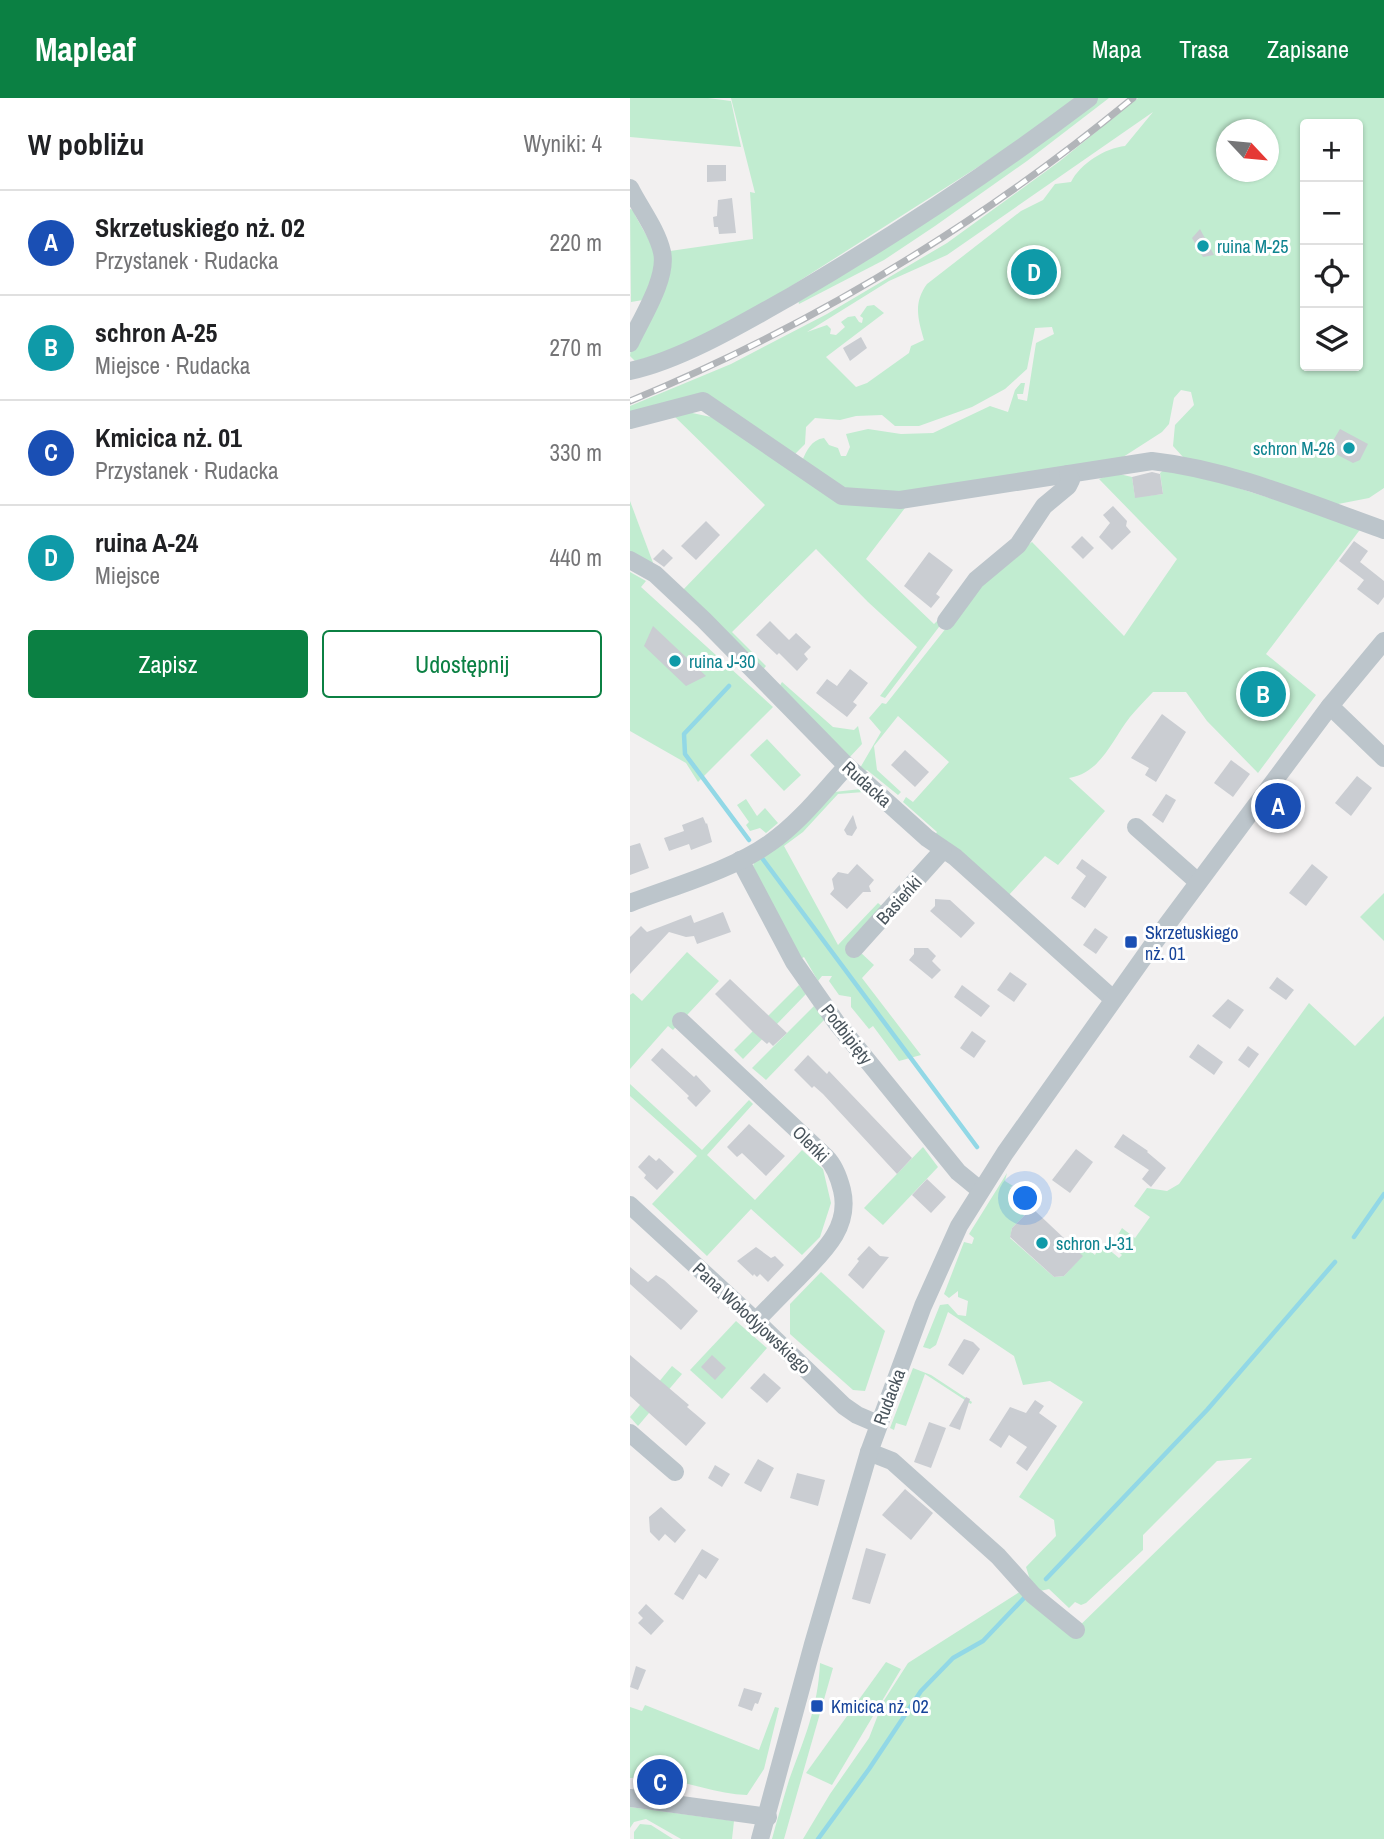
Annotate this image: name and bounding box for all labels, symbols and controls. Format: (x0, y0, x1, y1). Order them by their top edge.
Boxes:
text: Mapleaf (35, 27, 136, 71)
text: Mapa (1092, 33, 1141, 65)
text: Trasa (1179, 33, 1229, 65)
text: Zapisane (1267, 33, 1349, 65)
north arrow (1216, 119, 1279, 182)
map controls (1300, 119, 1363, 371)
button: + (1300, 119, 1363, 182)
text: W pobliżu (28, 124, 144, 164)
text: Wyniki: 4 (524, 128, 602, 159)
button: − (1300, 182, 1363, 245)
text: Skrzetuskiego nż. 02 (95, 210, 305, 245)
text: A (44, 227, 58, 258)
text: 220 m (550, 227, 602, 258)
place label: ruina M-25 (1217, 234, 1288, 259)
marker: ruina M-25 (1195, 238, 1211, 254)
text: Przystanek · Rudacka (95, 245, 278, 276)
button: locate (1300, 245, 1363, 308)
pin: D (1011, 246, 1057, 298)
button: layers (1300, 308, 1363, 371)
text: schron A-25 (95, 315, 217, 350)
text: B (44, 332, 58, 363)
text: 270 m (550, 332, 602, 363)
text: Miejsce · Rudacka (95, 350, 250, 381)
text: Kmicica nż. 01 (95, 420, 242, 455)
place label: schron M-26 (1253, 436, 1335, 461)
text: C (44, 437, 58, 468)
text: 330 m (550, 437, 602, 468)
marker: schron M-26 (1341, 440, 1357, 456)
text: Przystanek · Rudacka (95, 455, 278, 486)
text: ruina A-24 (95, 525, 198, 560)
text: D (44, 542, 58, 573)
text: 440 m (550, 542, 602, 573)
text: Miejsce (95, 560, 160, 591)
button: Zapisz (28, 630, 308, 698)
button: Udostępnij (322, 630, 602, 698)
place label: ruina J-30 (689, 649, 755, 674)
marker: ruina J-30 (667, 653, 683, 669)
pin: B (1240, 668, 1286, 720)
street label: Rudacka (837, 755, 897, 813)
pin: A (1255, 780, 1301, 832)
street label: Basieńki (870, 870, 928, 930)
place label: Skrzetuskiego nż. 01 (1145, 920, 1239, 966)
marker: Skrzetuskiego nż. 01 (1123, 934, 1139, 950)
street label: Podbipięty (815, 998, 879, 1070)
street label: Oleńki (787, 1120, 835, 1168)
your location (1008, 1181, 1042, 1215)
place label: schron J-31 (1056, 1231, 1134, 1256)
marker: schron J-31 (1034, 1235, 1050, 1251)
street label: Pana Wołodyjowskiego (687, 1257, 817, 1379)
street label: Rudacka (867, 1365, 911, 1429)
place label: Kmicica nż. 02 (831, 1694, 929, 1719)
marker: Kmicica nż. 02 (809, 1698, 825, 1714)
pin: C (637, 1756, 683, 1808)

